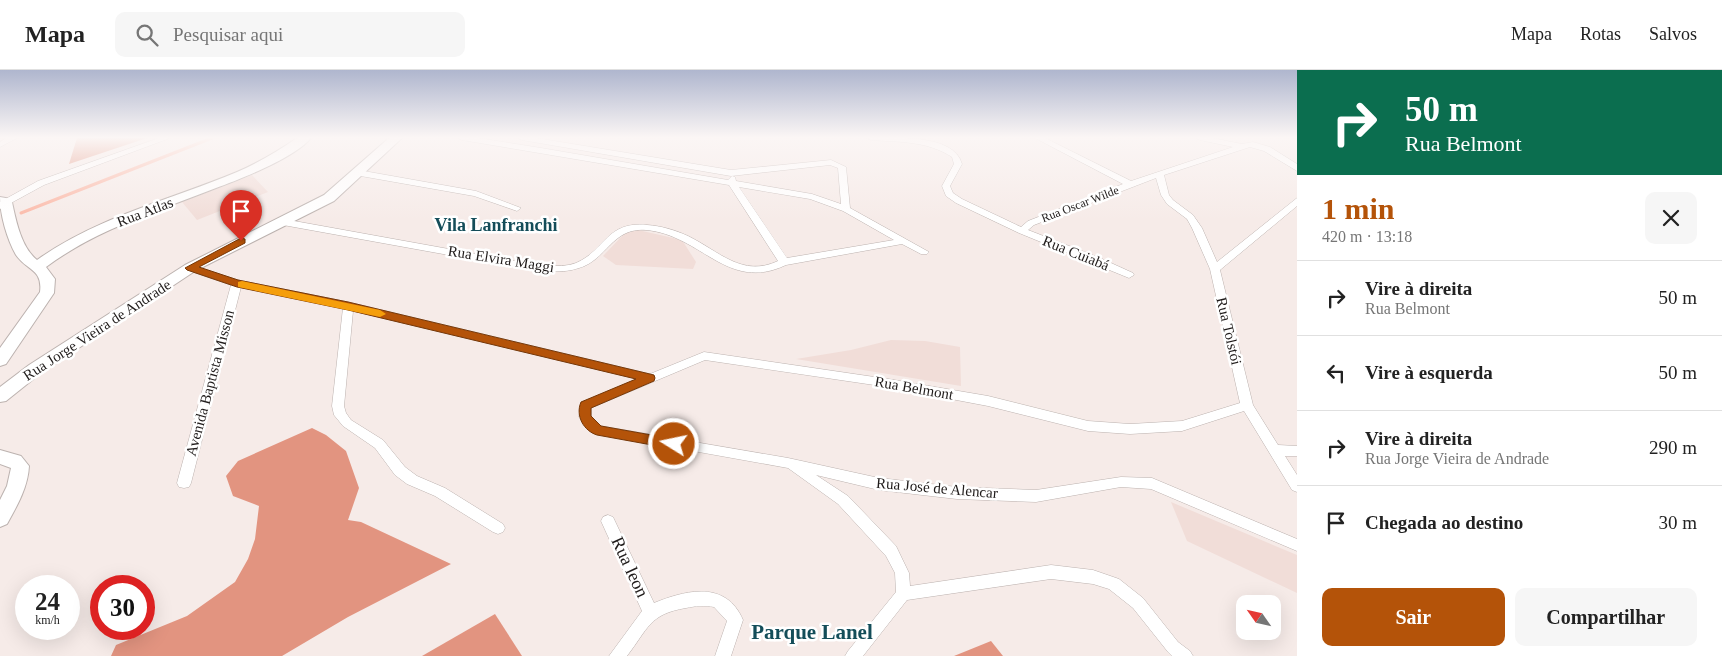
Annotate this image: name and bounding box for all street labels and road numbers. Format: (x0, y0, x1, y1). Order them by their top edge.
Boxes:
street label: Rua Oscar Wilde (1039, 183, 1121, 225)
street label: Rua Atlas (115, 194, 175, 230)
street label: Rua Cuiabá (1040, 232, 1112, 274)
street label: Rua Elvira Maggi (447, 243, 555, 275)
street label: Rua Jorge Vieira de Andrade (20, 276, 174, 384)
street label: Rua Tolstói (1213, 296, 1245, 366)
street label: Avenida Baptista Misson (183, 308, 237, 458)
street label: Rua Belmont (873, 373, 955, 403)
street label: Rua José de Alencar (876, 475, 998, 501)
street label: Rua leon (607, 534, 653, 600)

